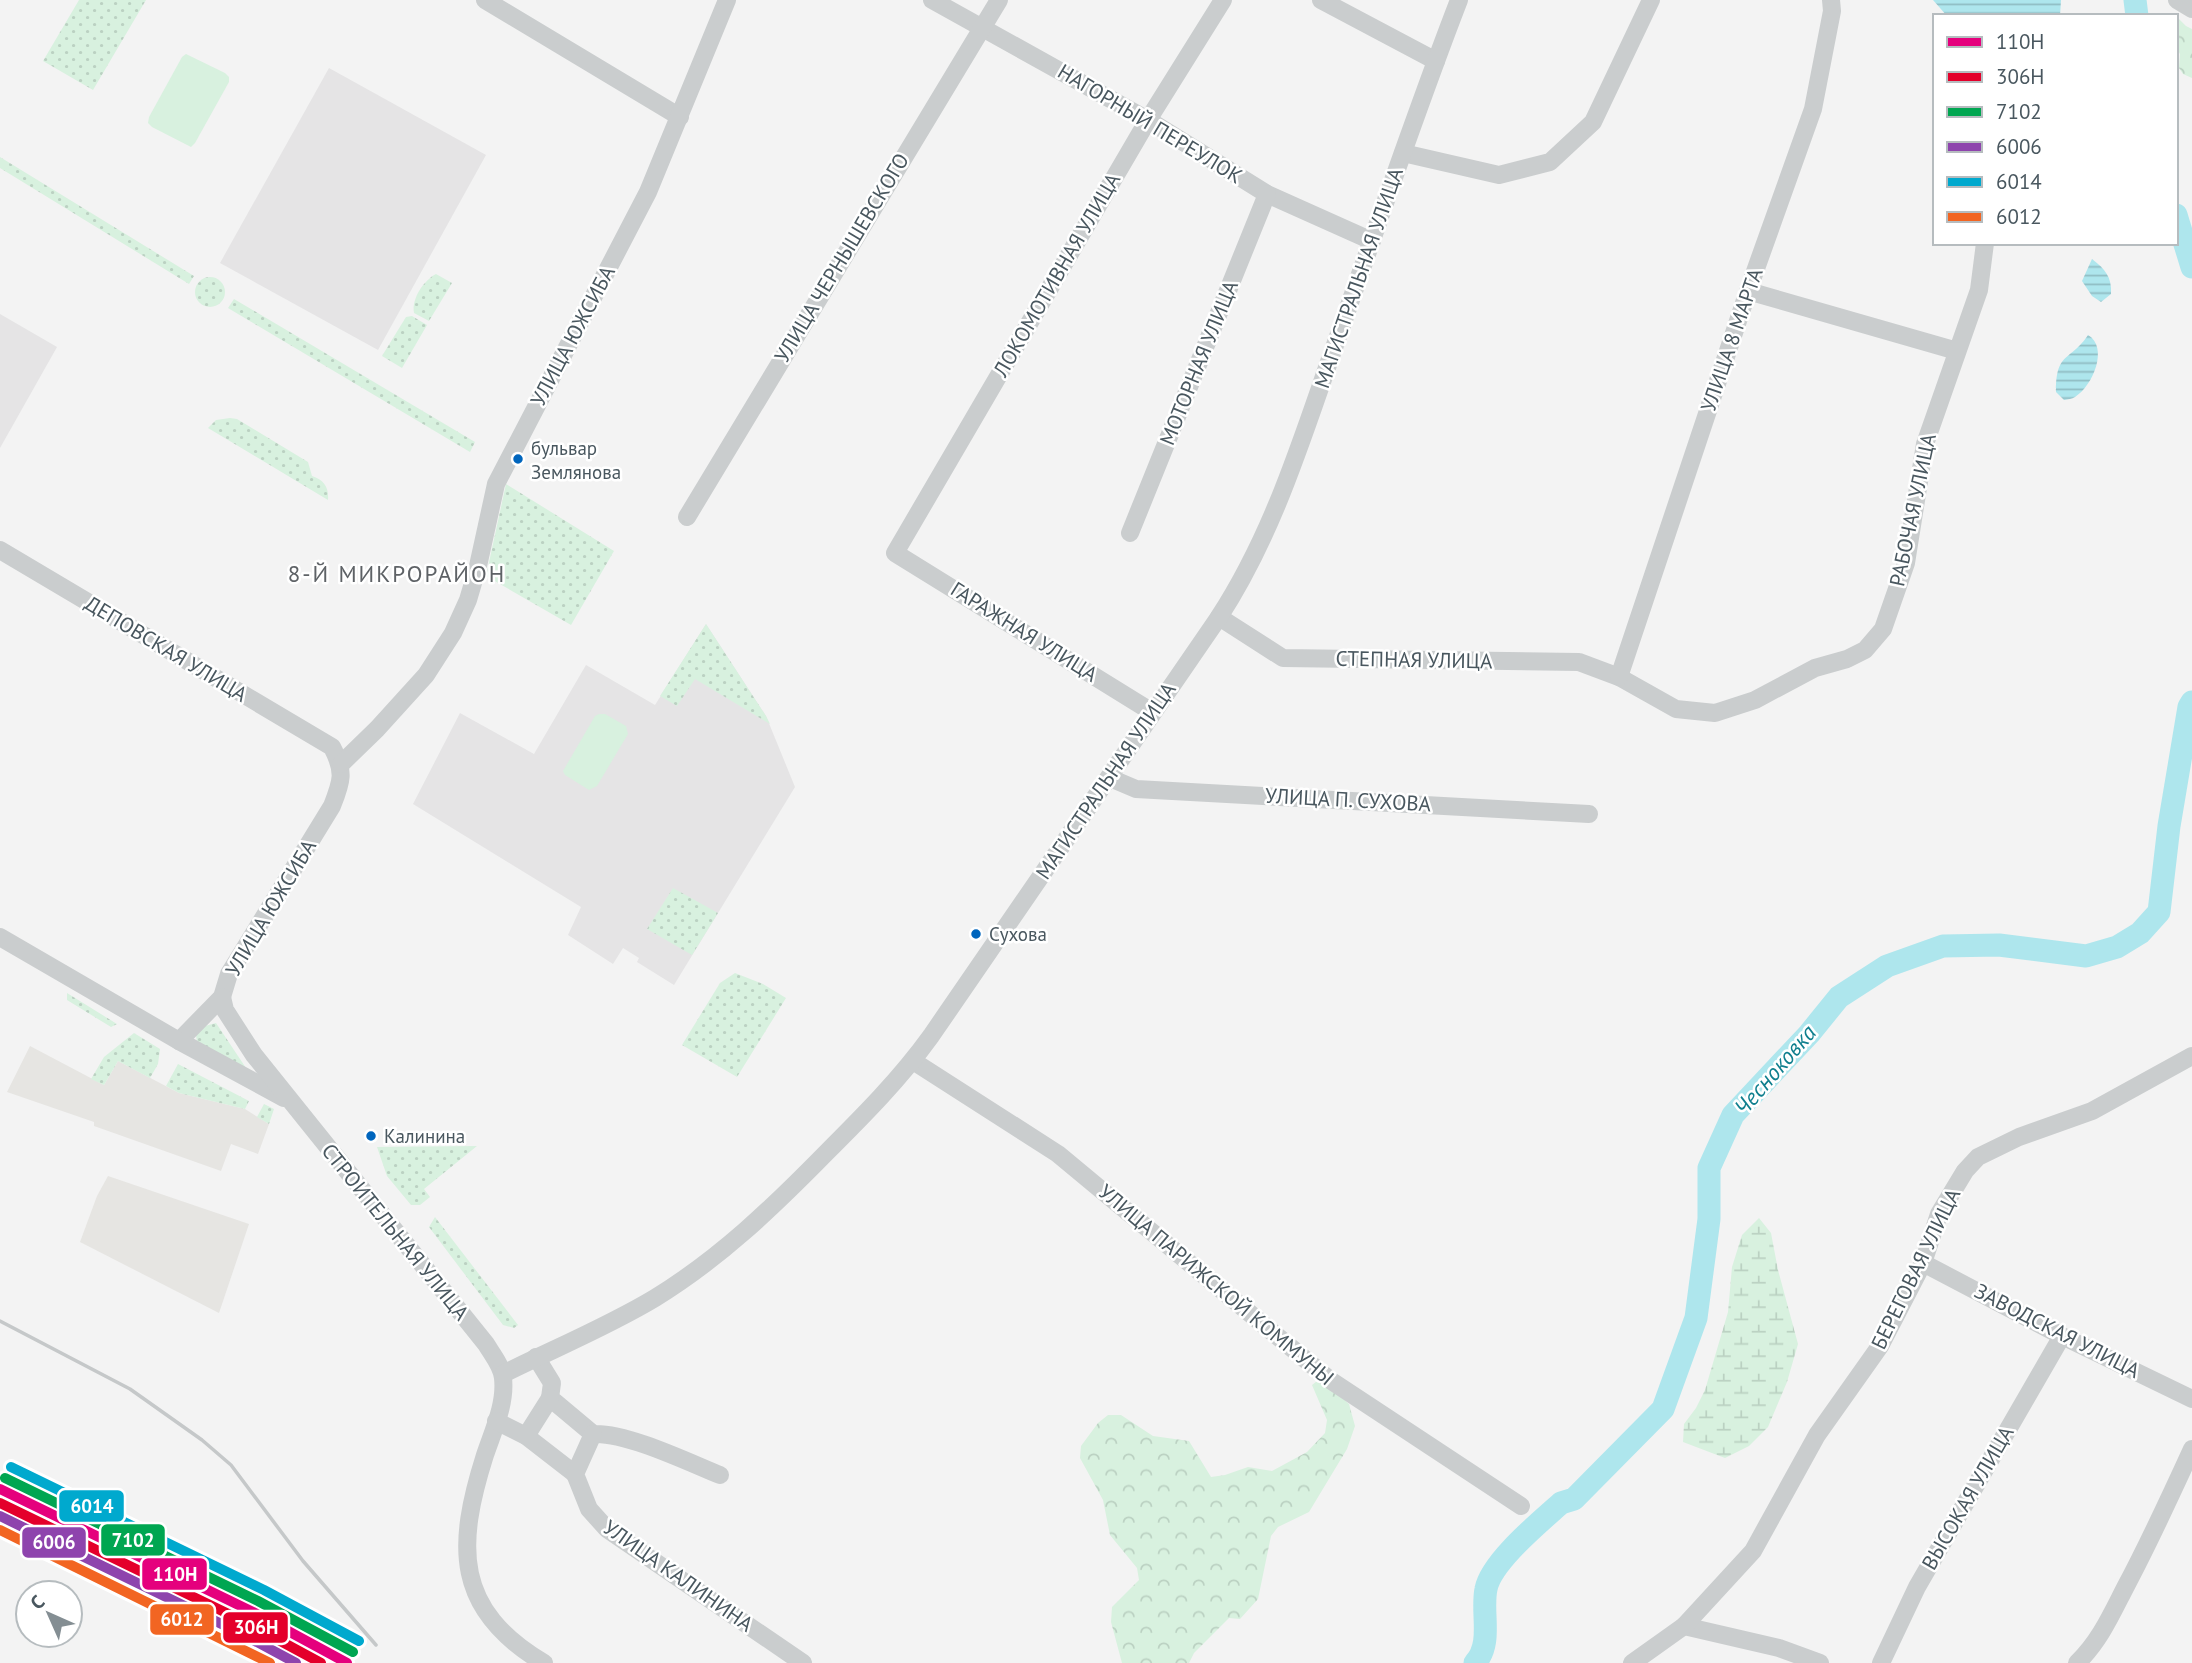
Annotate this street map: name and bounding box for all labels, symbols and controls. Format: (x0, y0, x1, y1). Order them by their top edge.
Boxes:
legend (1933, 14, 2178, 245)
text: 110Н (1996, 28, 2044, 55)
street label: НАГОРНЫЙ ПЕРЕУЛОК (1053, 58, 1248, 190)
text: 306Н (1996, 63, 2044, 90)
text: 7102 (1996, 98, 2042, 125)
text: 6006 (1996, 133, 2042, 160)
street label: УЛИЦА ЧЕРНЫШЕВСКОГО (768, 148, 915, 367)
street label: МАГИСТРАЛЬНАЯ УЛИЦА (1308, 163, 1409, 392)
street label: ЛОКОМОТИВНАЯ УЛИЦА (987, 167, 1126, 382)
text: 6014 (1996, 168, 2042, 195)
text: 6012 (1996, 203, 2042, 230)
street label: УЛИЦА ЮЖСИБА (524, 260, 621, 410)
street label: УЛИЦА 8 МАРТА (1694, 264, 1769, 415)
street label: МОТОРНАЯ УЛИЦА (1153, 276, 1244, 449)
street label: РАБОЧАЯ УЛИЦА (1883, 430, 1942, 589)
place label: бульвар Землянова (531, 436, 621, 484)
marker: бульвар Землянова (511, 452, 525, 466)
district label: 8-Й МИКРОРАЙОН (288, 559, 506, 588)
street label: ГАРАЖНАЯ УЛИЦА (946, 576, 1103, 688)
street label: ДЕПОВСКАЯ УЛИЦА (80, 589, 253, 708)
street label: СТЕПНАЯ УЛИЦА (1335, 645, 1493, 674)
street label: МАГИСТРАЛЬНАЯ УЛИЦА (1030, 677, 1182, 884)
street label: УЛИЦА П. СУХОВА (1264, 782, 1432, 817)
street label: УЛИЦА ЮЖСИБА (219, 834, 322, 981)
place label: Сухова (989, 922, 1047, 946)
marker: Сухова (969, 927, 983, 941)
water label: Чесноковка (1727, 1019, 1822, 1121)
place label: Калинина (384, 1124, 465, 1148)
marker: Калинина (364, 1129, 378, 1143)
street label: СТРОИТЕЛЬНАЯ УЛИЦА (316, 1138, 475, 1326)
street label: УЛИЦА ПАРИЖСКОЙ КОММУНЫ (1093, 1178, 1340, 1391)
street label: БЕРЕГОВАЯ УЛИЦА (1865, 1183, 1966, 1354)
street label: ЗАВОДСКАЯ УЛИЦА (1970, 1277, 2145, 1384)
street label: ВЫСОКАЯ УЛИЦА (1916, 1421, 2020, 1574)
line badge: 6014 (58, 1489, 125, 1523)
text: 6014 (70, 1494, 114, 1518)
street label: УЛИЦА КАЛИНИНА (598, 1514, 759, 1638)
line badge: 7102 (100, 1523, 166, 1557)
line badge: 6006 (21, 1526, 87, 1559)
text: 7102 (111, 1528, 155, 1552)
text: 6006 (32, 1530, 76, 1554)
line badge: 110Н (141, 1557, 208, 1591)
text: 110Н (153, 1562, 197, 1586)
north arrow (14, 1579, 84, 1649)
text: С (25, 1589, 49, 1614)
line badge: 6012 (149, 1603, 215, 1636)
text: 6012 (160, 1607, 204, 1631)
line badge: 306Н (222, 1611, 289, 1644)
text: 306Н (234, 1615, 278, 1639)

